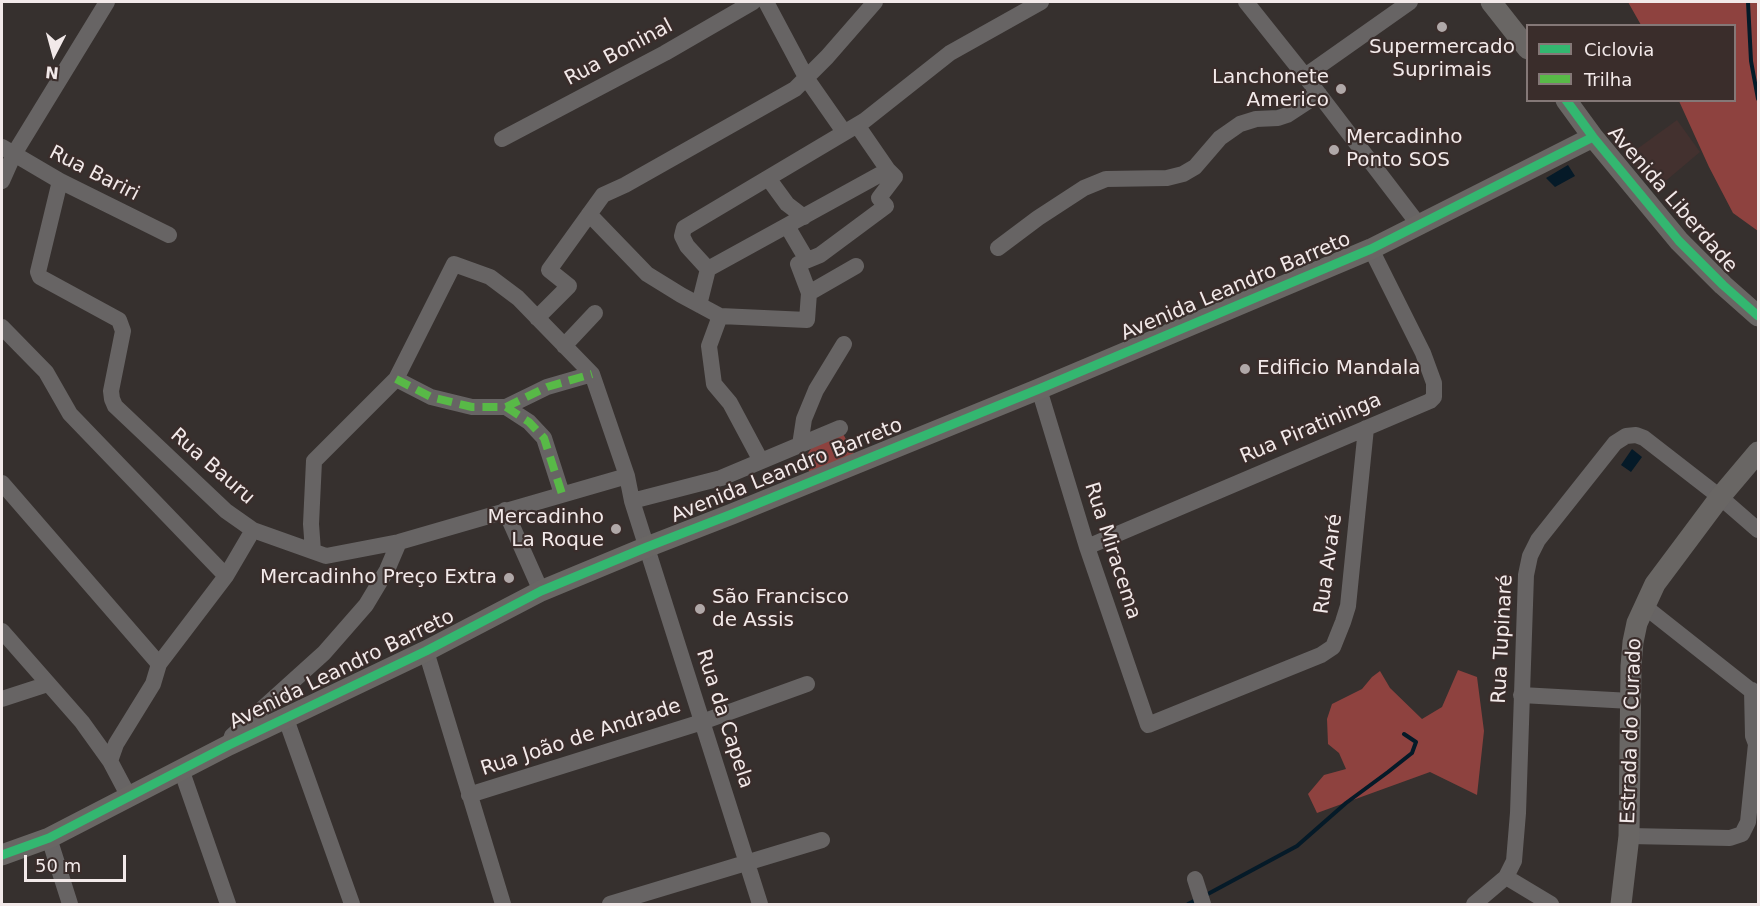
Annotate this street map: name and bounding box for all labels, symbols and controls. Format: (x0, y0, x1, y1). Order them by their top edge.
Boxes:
street label: Rua Boninal (561, 14, 677, 92)
marker: Supermercado Suprimais (1435, 20, 1449, 34)
north arrow (24, 24, 84, 84)
legend (1526, 24, 1736, 102)
place label: Supermercado Suprimais (1369, 36, 1515, 83)
text: Ciclovia (1584, 39, 1654, 60)
text: N (44, 62, 60, 83)
place label: Lanchonete Americo (1212, 66, 1329, 113)
text: Trilha (1584, 69, 1632, 90)
marker: Lanchonete Americo (1334, 82, 1348, 96)
street label: Avenida Liberdade (1602, 122, 1742, 278)
place label: Mercadinho Ponto SOS (1346, 126, 1462, 173)
street label: Rua Bariri (45, 141, 143, 207)
marker: Mercadinho Ponto SOS (1327, 143, 1341, 157)
street label: Avenida Leandro Barreto (1117, 228, 1355, 346)
place label: Edificio Mandala (1257, 357, 1421, 381)
marker: Edificio Mandala (1238, 362, 1252, 376)
street label: Rua Piratininga (1237, 388, 1385, 470)
street label: Avenida Leandro Barreto (668, 414, 906, 528)
street label: Rua Bauru (165, 424, 259, 510)
street label: Rua Miracema (1079, 479, 1145, 623)
place label: Mercadinho La Roque (488, 506, 604, 553)
street label: Rua Avaré (1310, 512, 1348, 616)
marker: Mercadinho La Roque (609, 522, 623, 536)
place label: Mercadinho Preço Extra (260, 566, 497, 590)
marker: Mercadinho Preço Extra (502, 571, 516, 585)
street label: Rua Tupinaré (1488, 574, 1518, 704)
place label: São Francisco de Assis (712, 586, 849, 633)
marker: São Francisco de Assis (693, 602, 707, 616)
street label: Avenida Leandro Barreto (226, 605, 458, 735)
street label: Estrada do Curado (1617, 638, 1647, 824)
street label: Rua da Capela (690, 647, 758, 791)
street label: Rua João de Andrade (478, 694, 684, 782)
scale bar (27, 843, 129, 881)
text: 50 m (35, 855, 81, 876)

